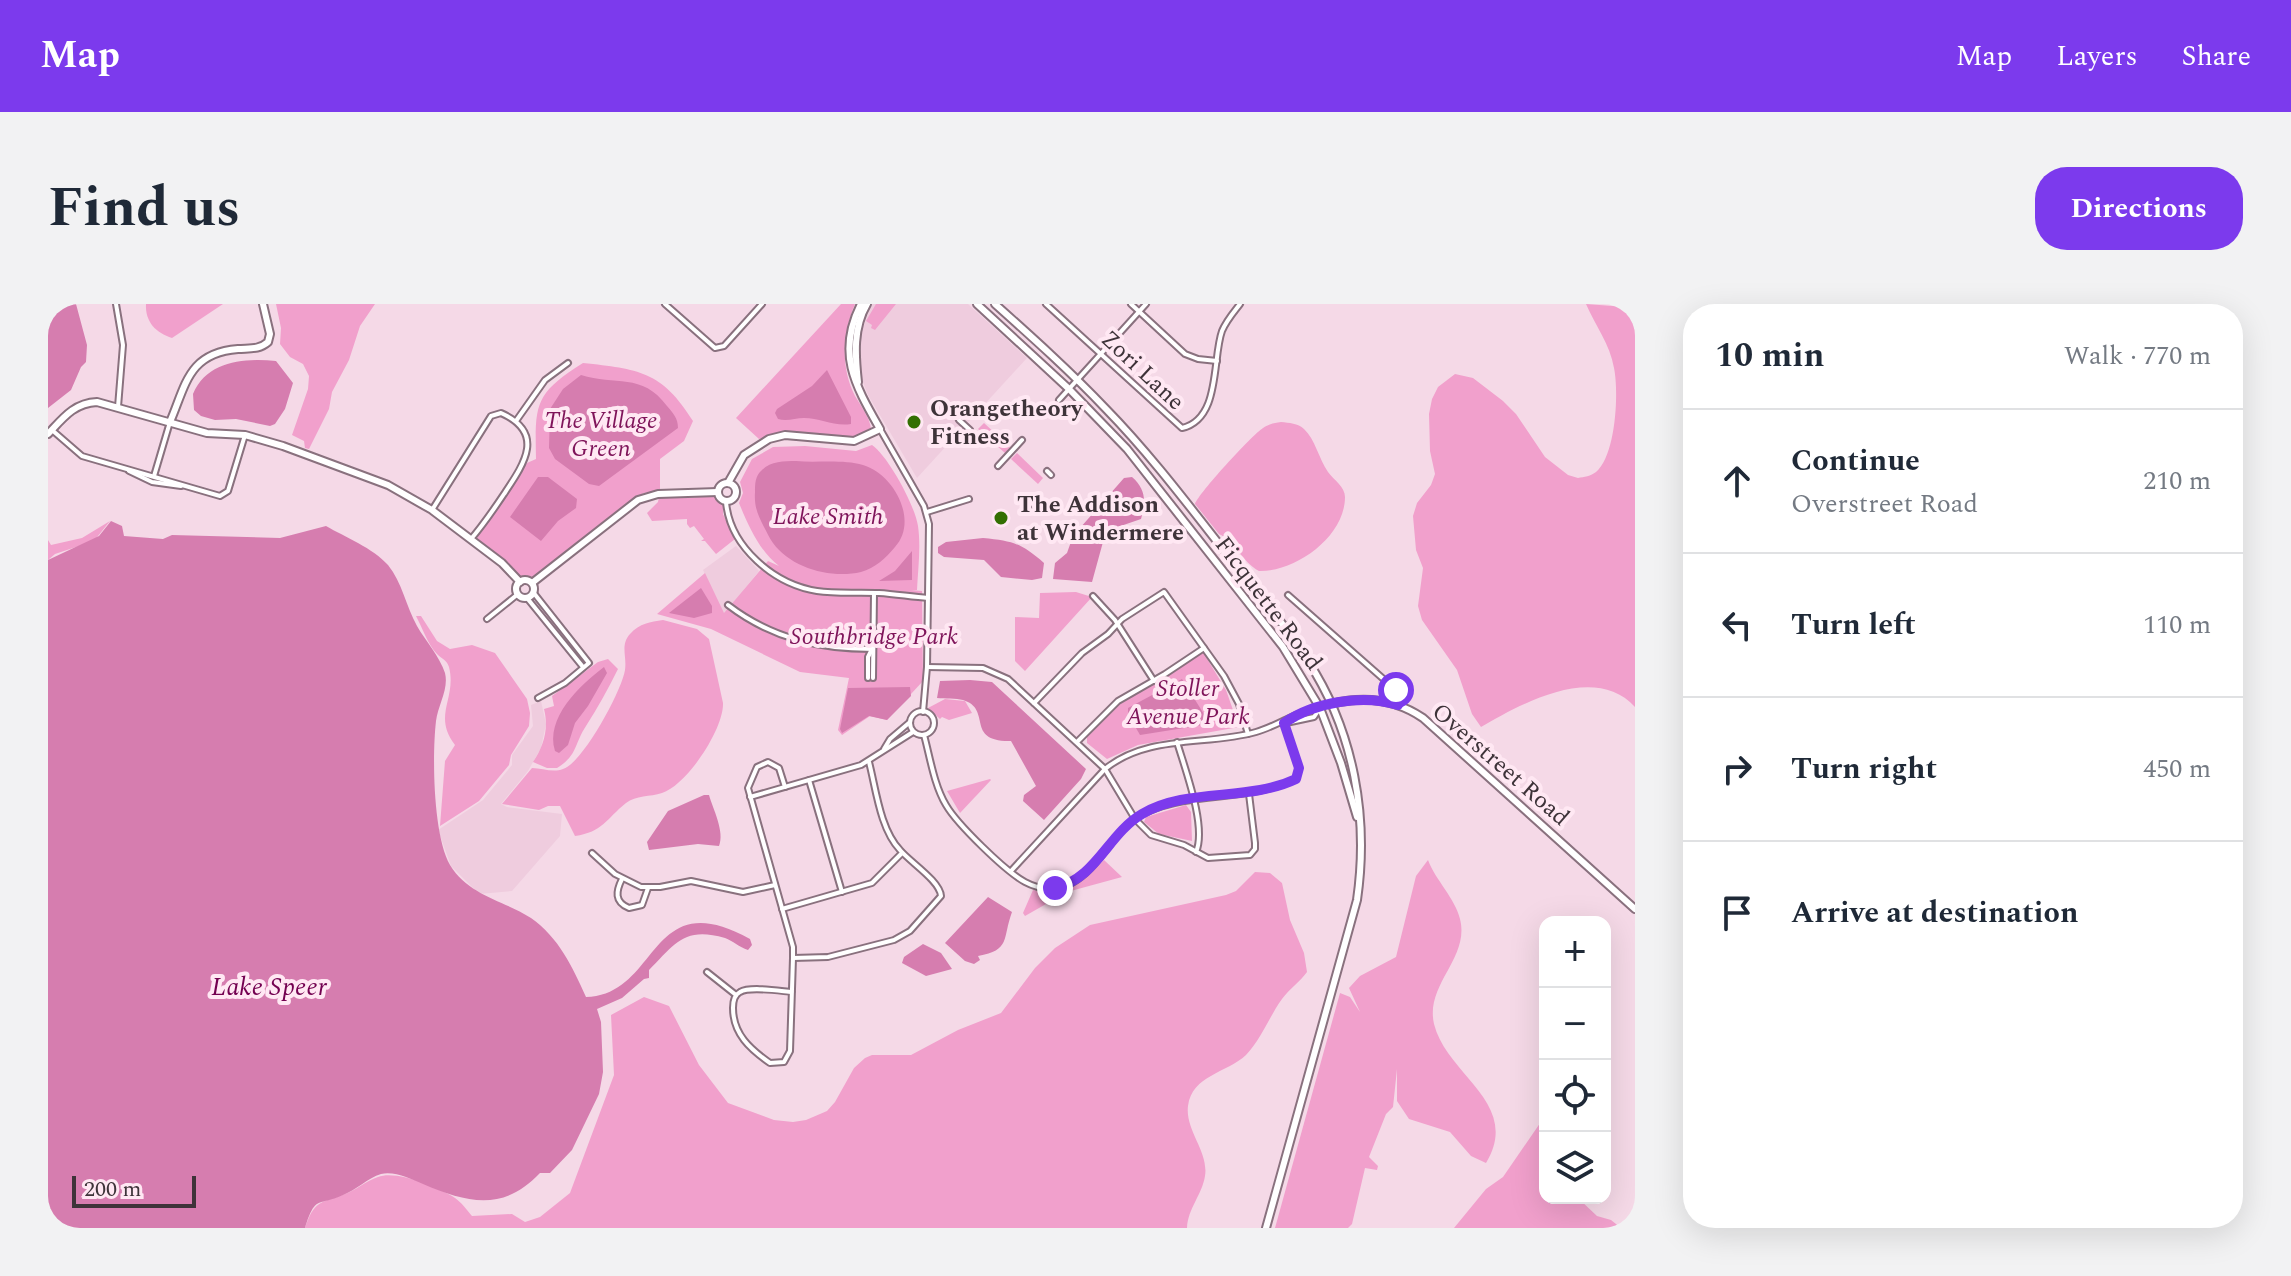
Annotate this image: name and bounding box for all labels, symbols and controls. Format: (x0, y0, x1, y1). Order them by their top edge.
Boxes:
text: Map (40, 27, 120, 85)
text: Map (1956, 35, 2012, 78)
text: Layers (2056, 35, 2138, 78)
text: Share (2182, 35, 2251, 78)
text: Find us (48, 166, 241, 251)
button: Directions (2035, 167, 2243, 250)
street label: Zori Lane (1092, 322, 1192, 419)
text: 10 min (1715, 330, 1825, 382)
text: Walk · 770 m (2064, 336, 2211, 376)
place label: Orangetheory Fitness (930, 391, 1084, 455)
park label: The Village Green (545, 403, 657, 467)
marker: Orangetheory Fitness (905, 413, 923, 431)
text: Continue (1791, 438, 1920, 484)
icon: ahead (1715, 459, 1759, 503)
text: 210 m (2143, 461, 2211, 501)
text: Overstreet Road (1791, 484, 1978, 524)
place label: The Addison at Windermere (1017, 487, 1184, 551)
park label: Lake Smith (773, 499, 883, 535)
marker: The Addison at Windermere (992, 509, 1010, 527)
street label: Ficquette Road (1205, 529, 1331, 679)
text: Turn left (1791, 602, 1916, 648)
icon: left (1715, 603, 1759, 647)
text: 110 m (2143, 605, 2211, 645)
park label: Southbridge Park (790, 619, 958, 655)
park label: Stoller Avenue Park (1125, 671, 1250, 735)
route start (1378, 672, 1414, 708)
street label: Overstreet Road (1423, 695, 1577, 835)
text: Turn right (1791, 746, 1937, 792)
icon: right (1715, 747, 1759, 791)
text: 450 m (2143, 749, 2211, 789)
route end (1037, 870, 1073, 906)
text: Arrive at destination (1791, 890, 2078, 936)
icon: arrive (1715, 891, 1759, 935)
map controls (1539, 916, 1611, 1204)
button: + (1539, 916, 1611, 988)
water label: Lake Speer (211, 967, 328, 1007)
button: − (1539, 988, 1611, 1060)
button: locate (1539, 1060, 1611, 1132)
button: layers (1539, 1132, 1611, 1204)
scale bar (72, 1172, 196, 1208)
text: 200 m (84, 1173, 141, 1206)

